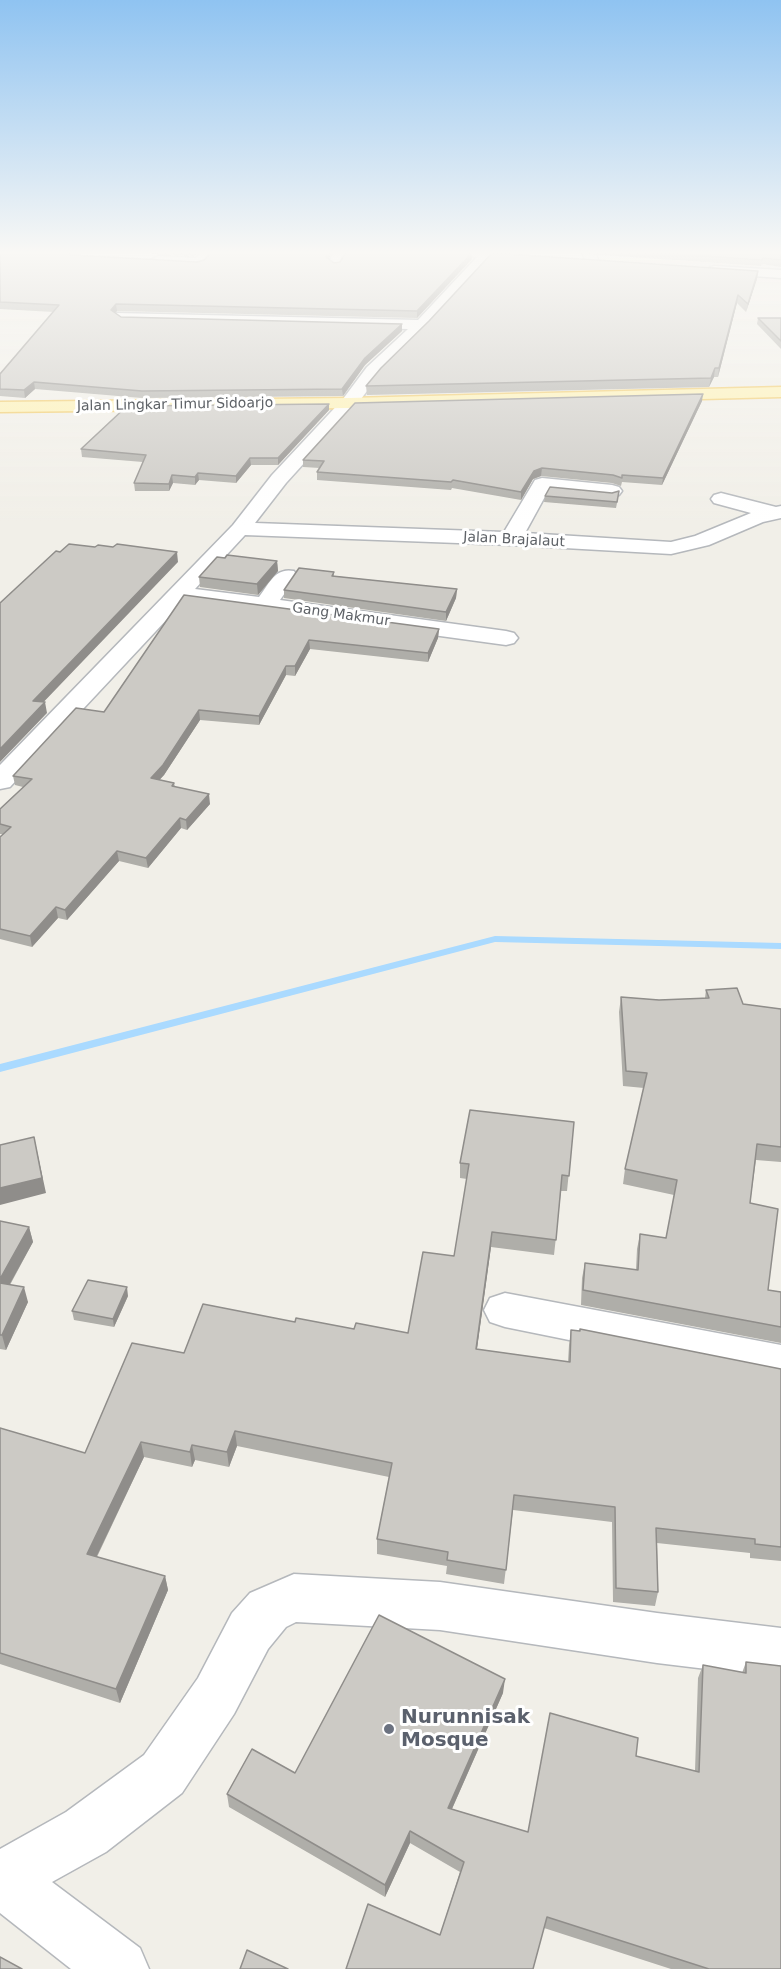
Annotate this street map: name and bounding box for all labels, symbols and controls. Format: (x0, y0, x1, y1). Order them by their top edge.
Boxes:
street label: Jalan Lingkar Timur Sidoarjo (77, 395, 273, 415)
street label: Jalan Brajalaut (463, 529, 565, 551)
street label: Gang Makmur (291, 600, 391, 630)
place label: Nurunnisak Mosque (401, 1706, 530, 1753)
marker: Nurunnisak Mosque (382, 1722, 396, 1736)

